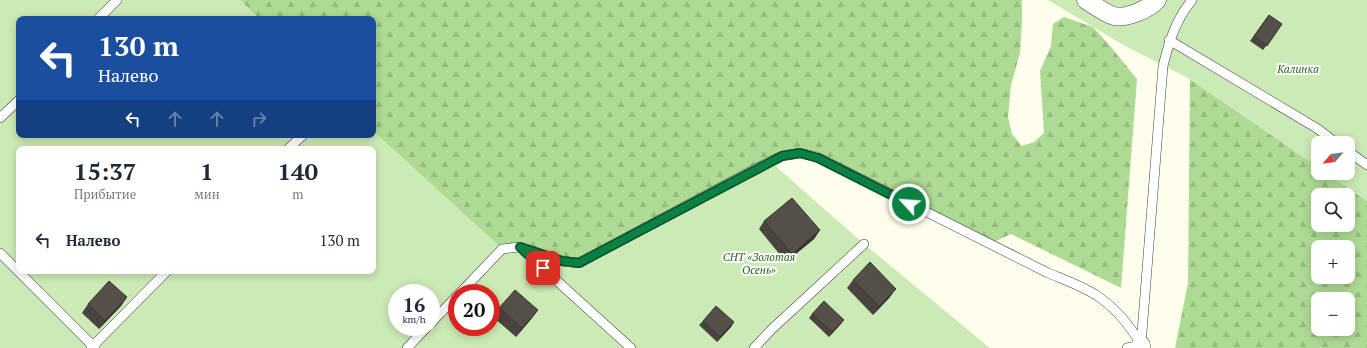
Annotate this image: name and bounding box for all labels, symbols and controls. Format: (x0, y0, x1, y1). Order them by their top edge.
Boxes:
text: 130 m (98, 27, 179, 64)
icon: left (32, 32, 84, 84)
park label: Калинка (1276, 62, 1319, 76)
text: Налево (98, 63, 158, 87)
icon: left (122, 108, 144, 130)
icon: ahead (164, 108, 186, 130)
icon: ahead (206, 108, 228, 130)
icon: right (248, 108, 270, 130)
north arrow (1311, 136, 1355, 180)
map controls (1311, 136, 1355, 336)
text: 15:37 (74, 155, 136, 187)
text: 1 (200, 155, 214, 187)
text: 140 (277, 155, 318, 187)
position arrow (888, 183, 930, 225)
text: Прибытие (74, 185, 136, 203)
text: мин (194, 185, 220, 203)
text: m (292, 185, 303, 203)
button: search (1311, 188, 1355, 232)
icon: left (32, 229, 54, 251)
text: Налево (66, 230, 120, 250)
text: 130 m (319, 230, 360, 250)
button: + (1311, 240, 1355, 284)
park label: СНТ «Золотая Осень» (723, 250, 795, 277)
pin (526, 251, 560, 285)
icon: arrive (532, 257, 554, 279)
speed limit sign: 20 (448, 284, 500, 336)
text: 16 (403, 291, 425, 318)
button: − (1311, 292, 1355, 336)
text: km/h (402, 313, 426, 326)

